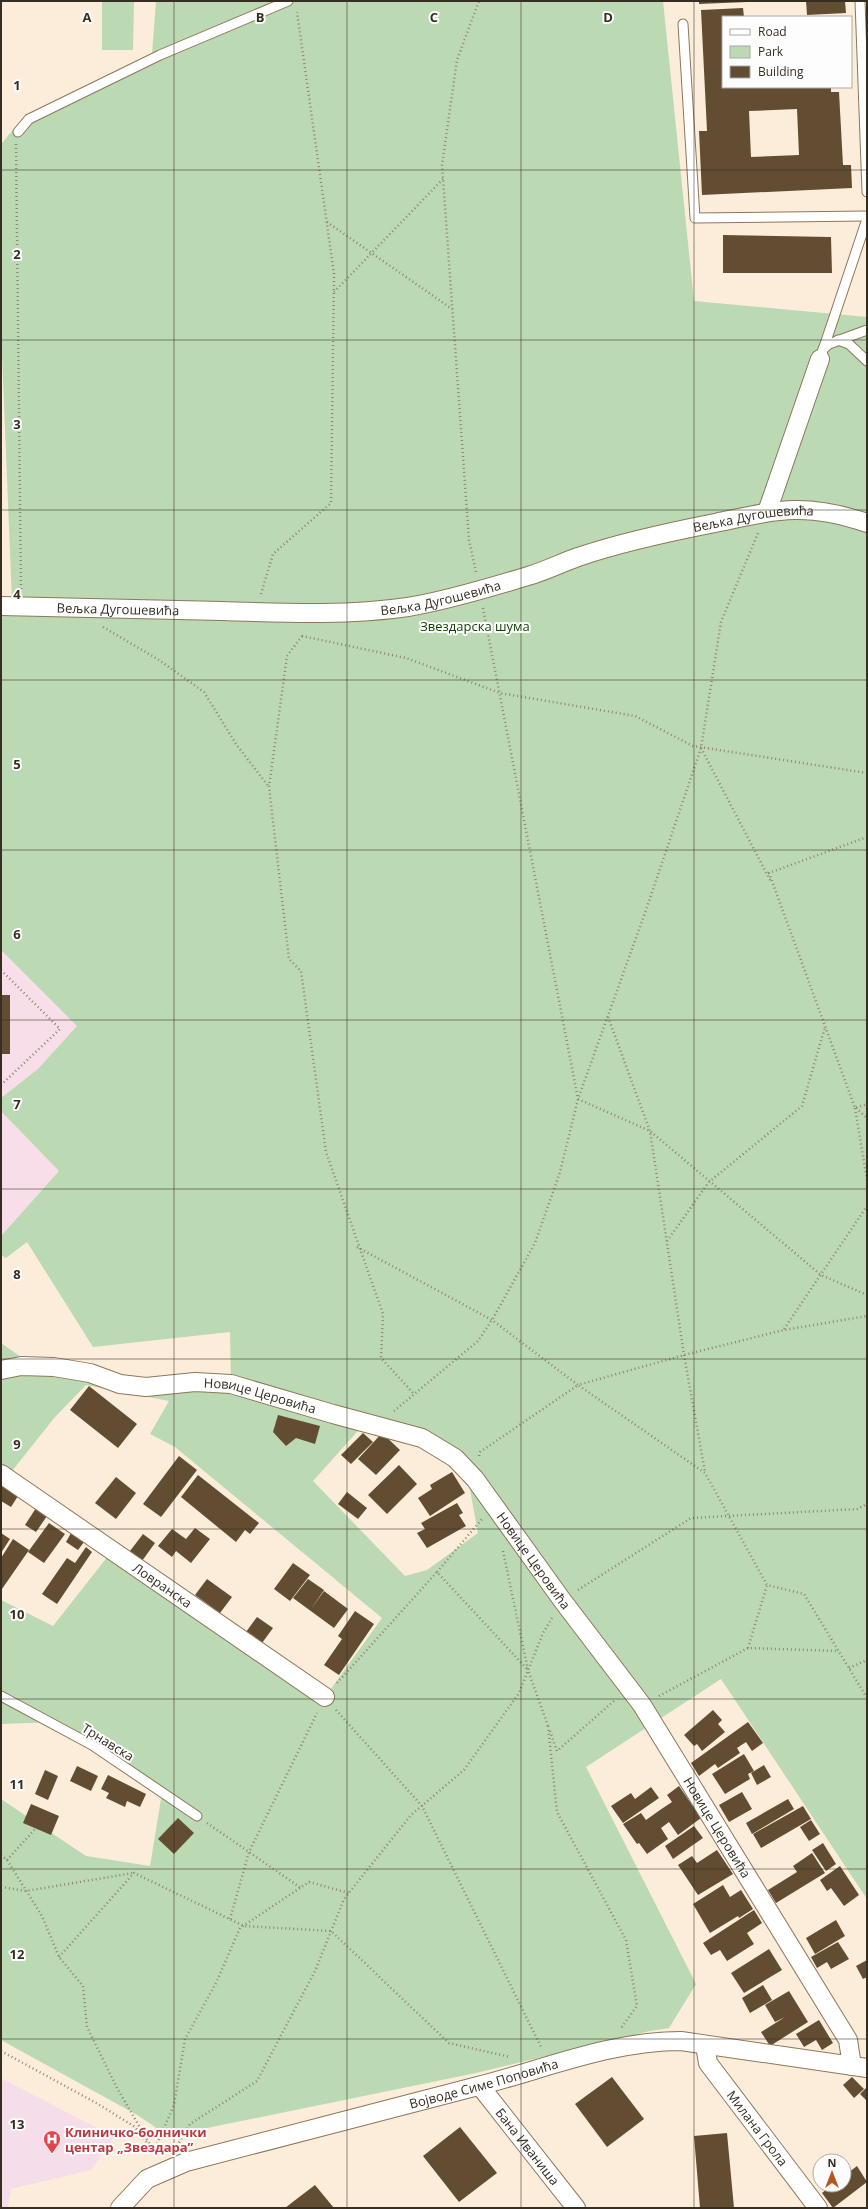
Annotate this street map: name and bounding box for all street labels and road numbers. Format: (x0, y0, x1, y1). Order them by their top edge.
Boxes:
street label: Вељка Дугошевића (691, 501, 815, 536)
street label: Вељка Дугошевића (380, 576, 503, 619)
street label: Вељка Дугошевића (56, 598, 180, 619)
street label: Новице Церовића (203, 1374, 318, 1418)
street label: Новице Церовића (493, 1508, 575, 1613)
street label: Ловранска (129, 1558, 196, 1612)
street label: Трнавска (79, 1719, 137, 1765)
street label: Новице Церовића (679, 1773, 755, 1881)
street label: Војводе Симе Поповића (407, 2054, 560, 2113)
street label: Милана Грола (723, 2087, 792, 2170)
street label: Бана Иваниша (491, 2104, 564, 2189)

